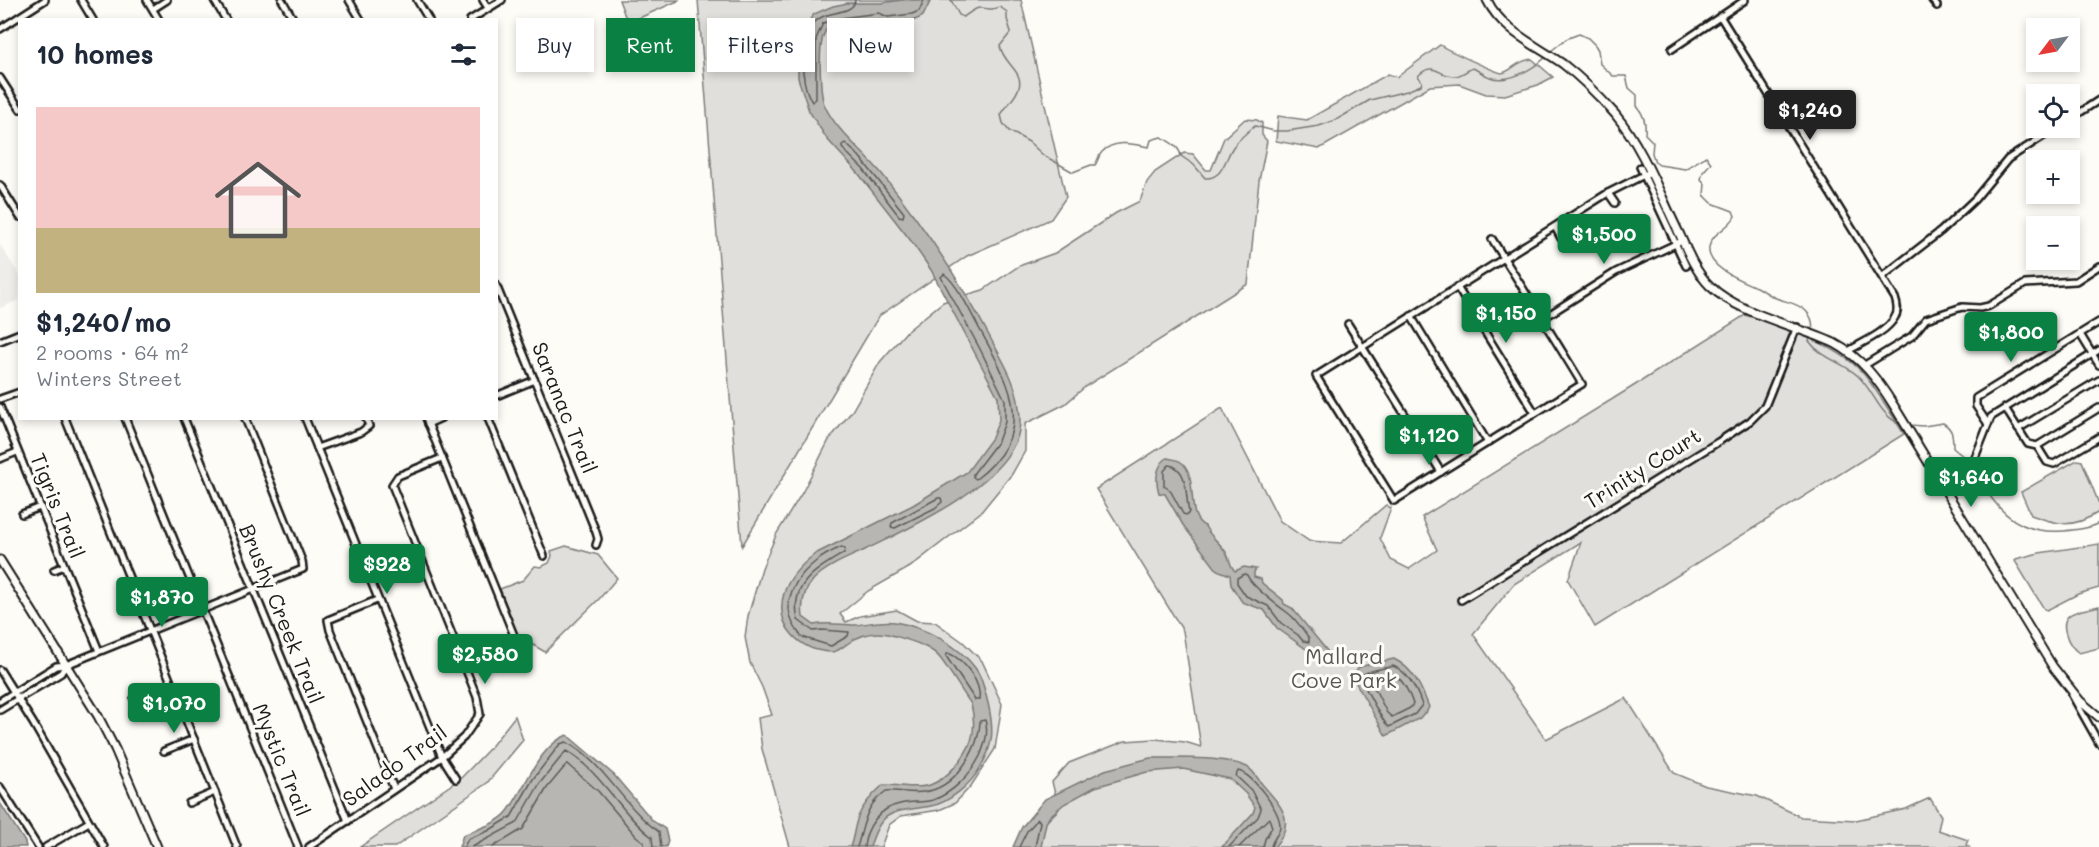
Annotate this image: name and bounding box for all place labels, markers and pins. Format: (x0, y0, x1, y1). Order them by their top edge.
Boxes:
pin: $1,240 (1761, 90, 1859, 141)
pin: $1,500 (1555, 214, 1653, 265)
pin: $1,150 (1457, 293, 1555, 344)
pin: $1,800 (1962, 312, 2060, 363)
pin: $1,120 (1380, 415, 1478, 466)
pin: $1,640 (1922, 457, 2020, 508)
pin: $928 (351, 544, 423, 595)
pin: $1,870 (113, 577, 211, 628)
pin: $2,580 (436, 634, 534, 685)
pin: $1,070 (125, 683, 223, 734)

